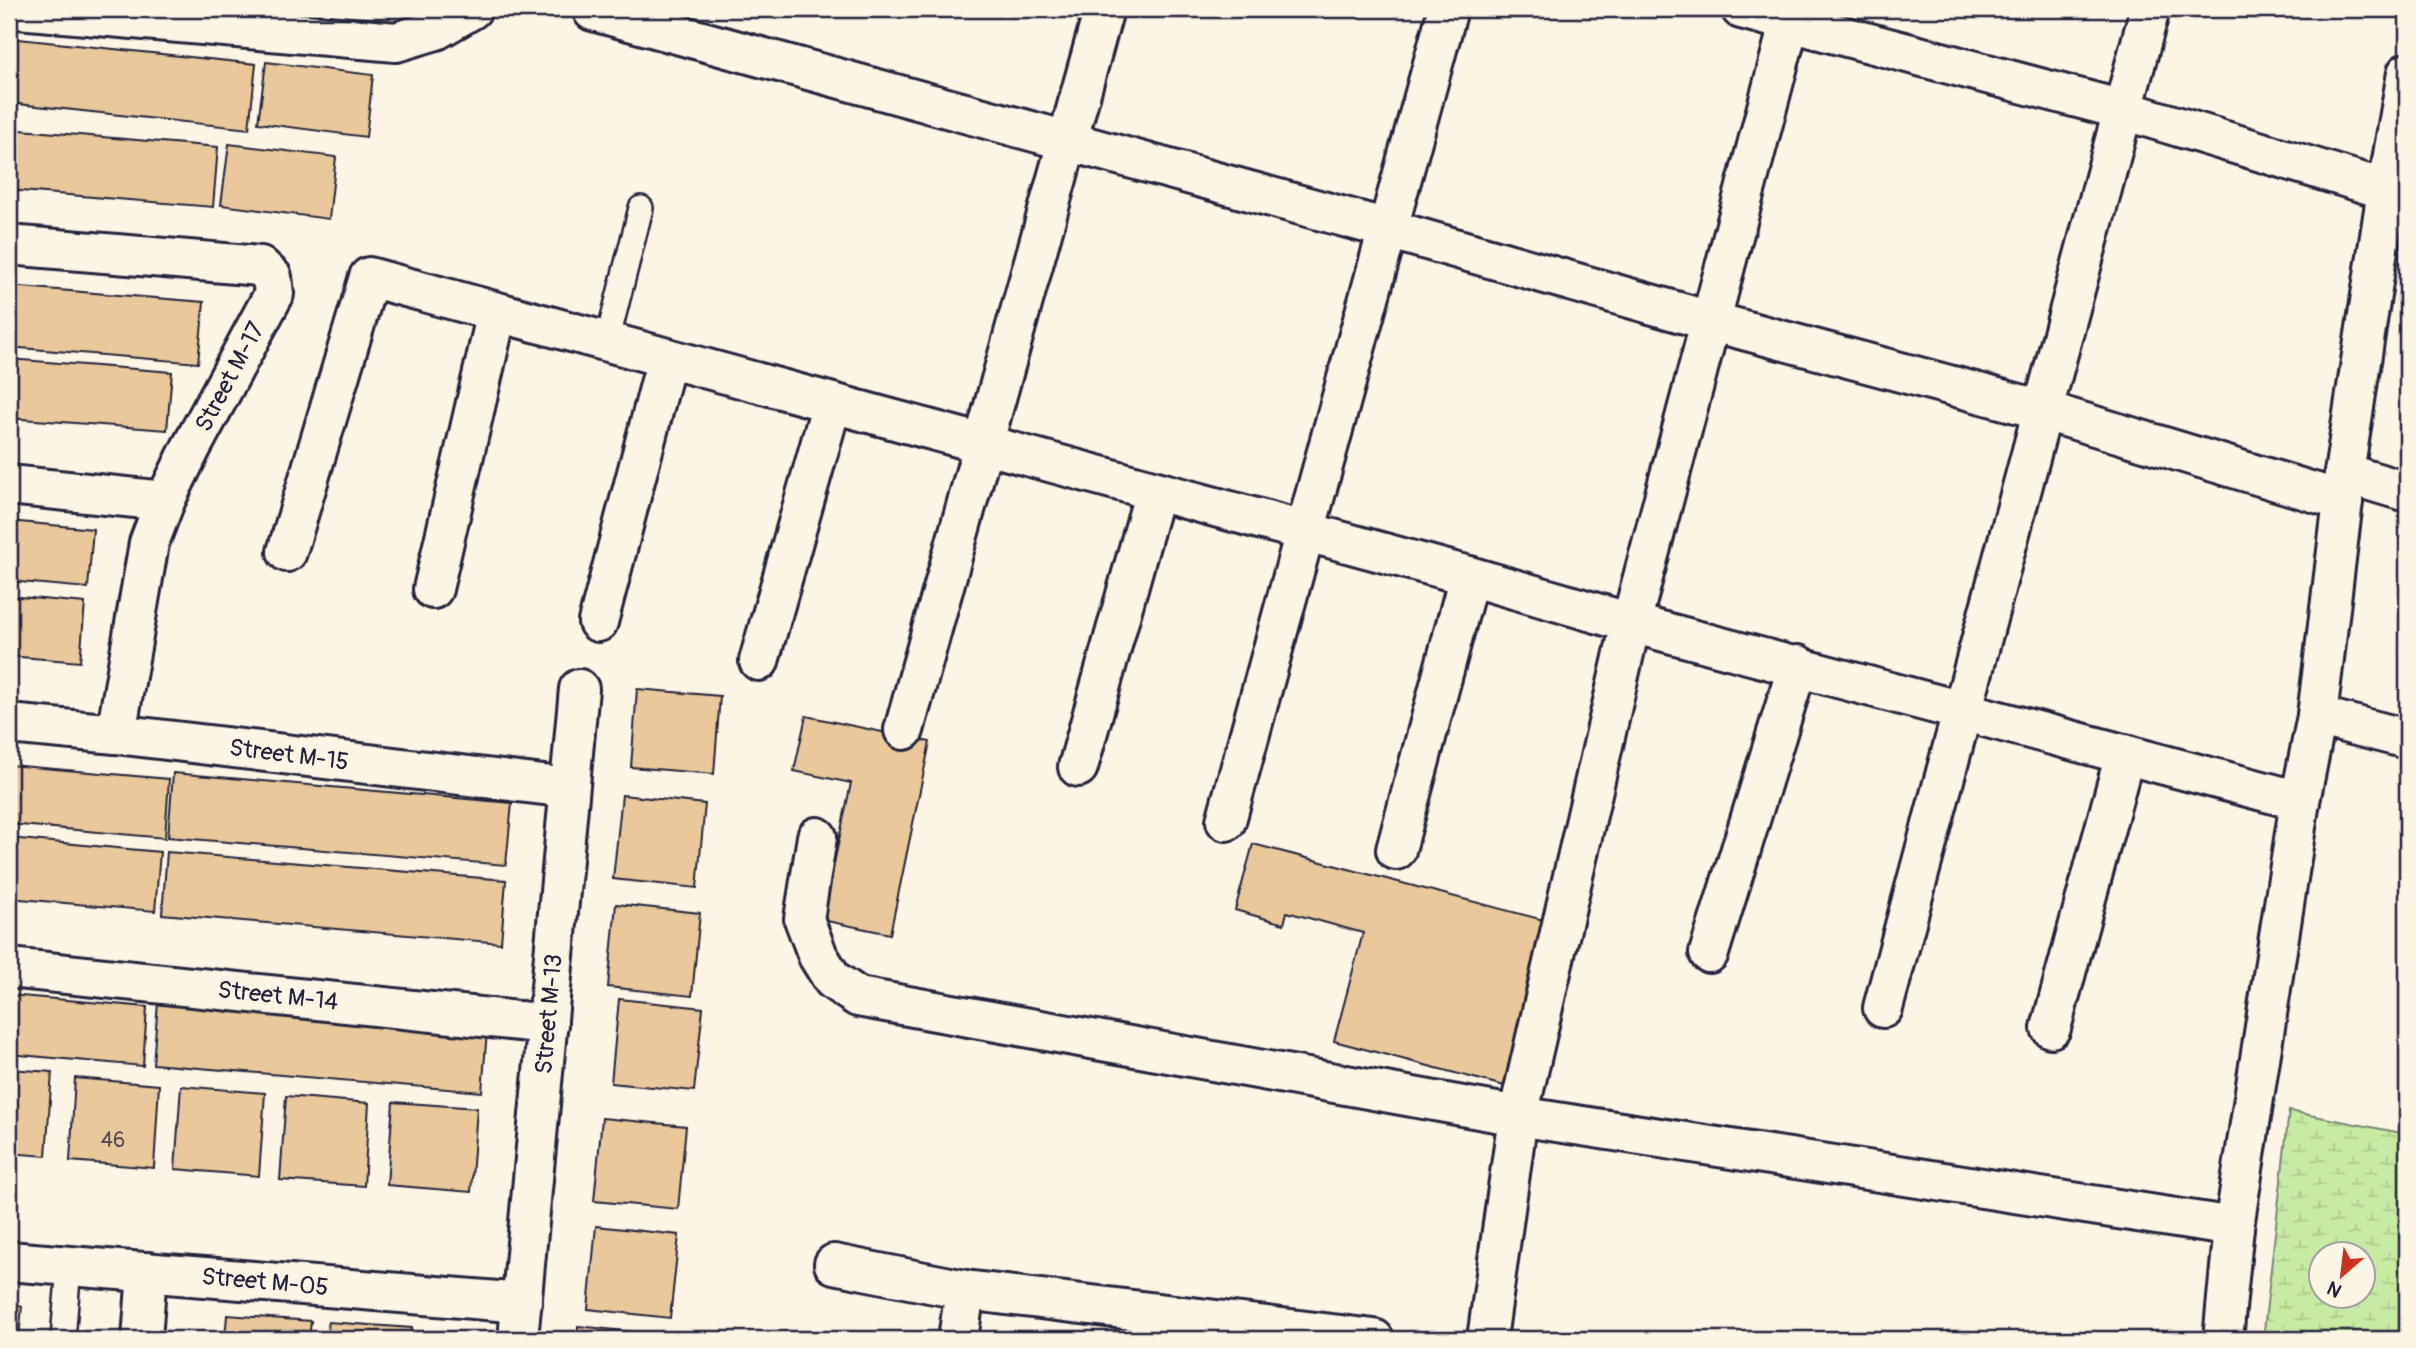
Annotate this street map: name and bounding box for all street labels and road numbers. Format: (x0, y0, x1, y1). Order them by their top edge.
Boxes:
street label: Street M-17 (189, 317, 271, 437)
street label: Street M-15 (228, 733, 350, 777)
street label: Street M-13 (529, 953, 569, 1075)
street label: Street M-14 (216, 975, 340, 1017)
street label: Street M-05 (200, 1262, 330, 1302)

